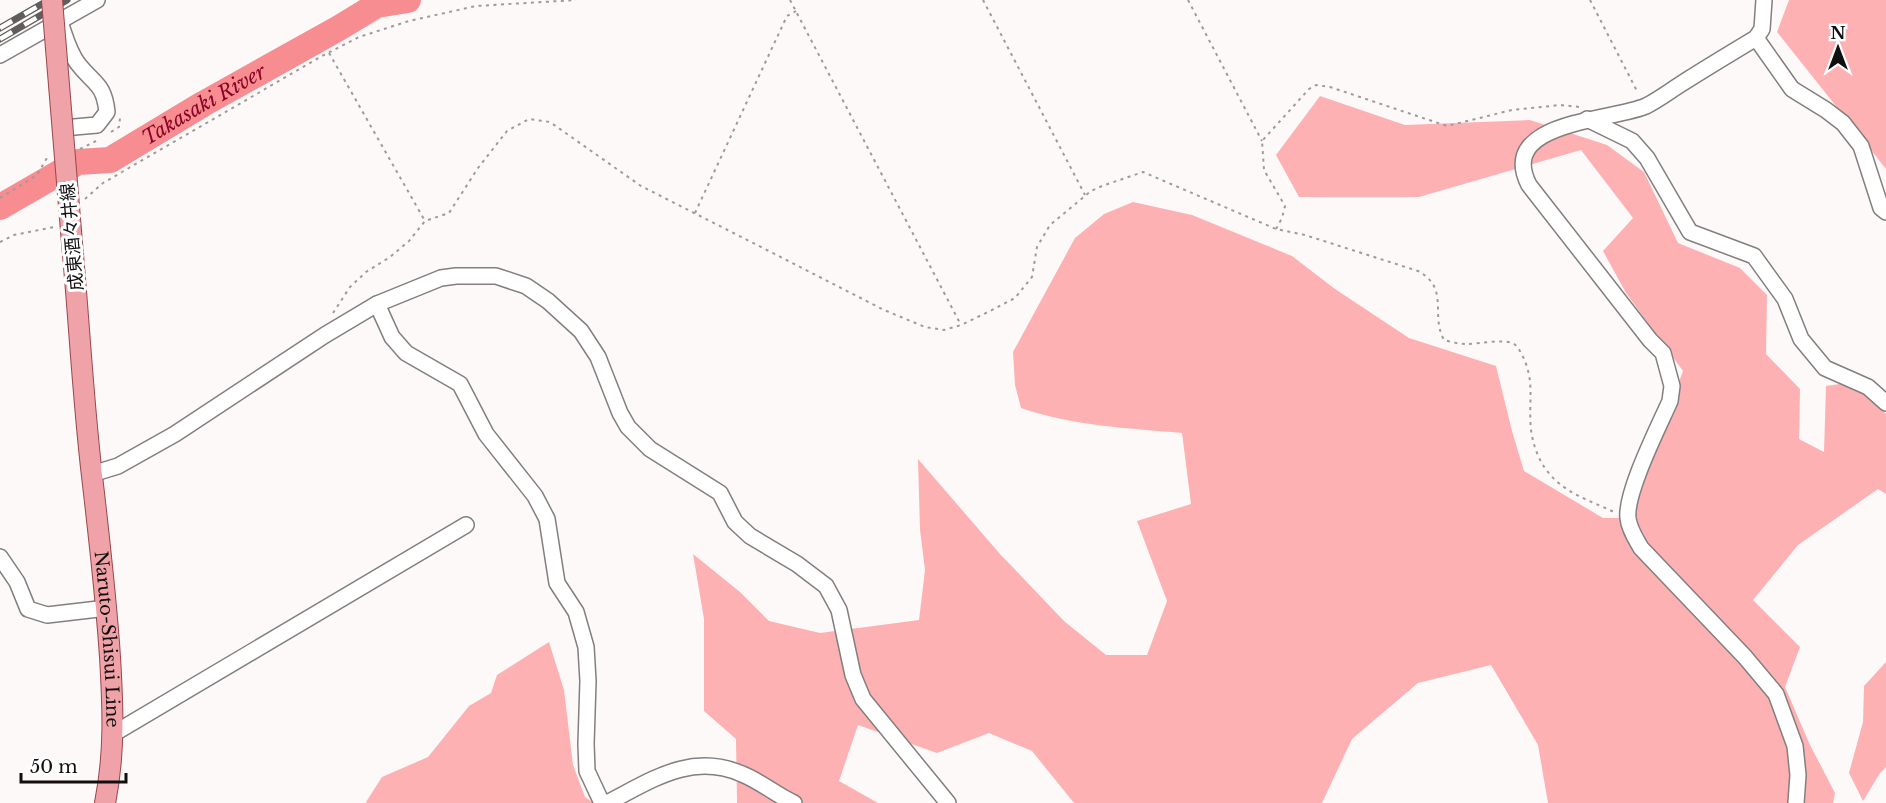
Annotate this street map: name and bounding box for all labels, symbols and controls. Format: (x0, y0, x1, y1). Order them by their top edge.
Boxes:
north arrow (1808, 18, 1868, 78)
text: N (1830, 23, 1846, 43)
water label: Takasaki River (137, 59, 271, 150)
street label: 成東酒々井線 (56, 182, 88, 292)
street label: Naruto-Shisui Line (90, 550, 123, 728)
scale bar (21, 746, 126, 784)
text: 50 m (30, 756, 78, 778)

